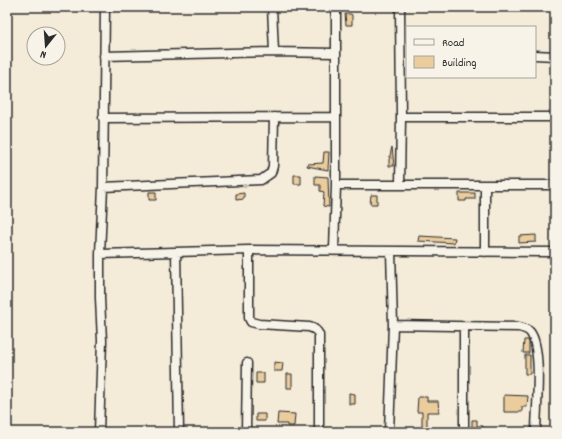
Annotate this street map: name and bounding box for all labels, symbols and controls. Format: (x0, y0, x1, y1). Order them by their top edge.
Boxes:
north arrow (26, 26, 66, 66)
legend (406, 26, 536, 78)
text: Road (442, 35, 464, 52)
text: N (38, 45, 49, 62)
text: Building (442, 55, 477, 72)

